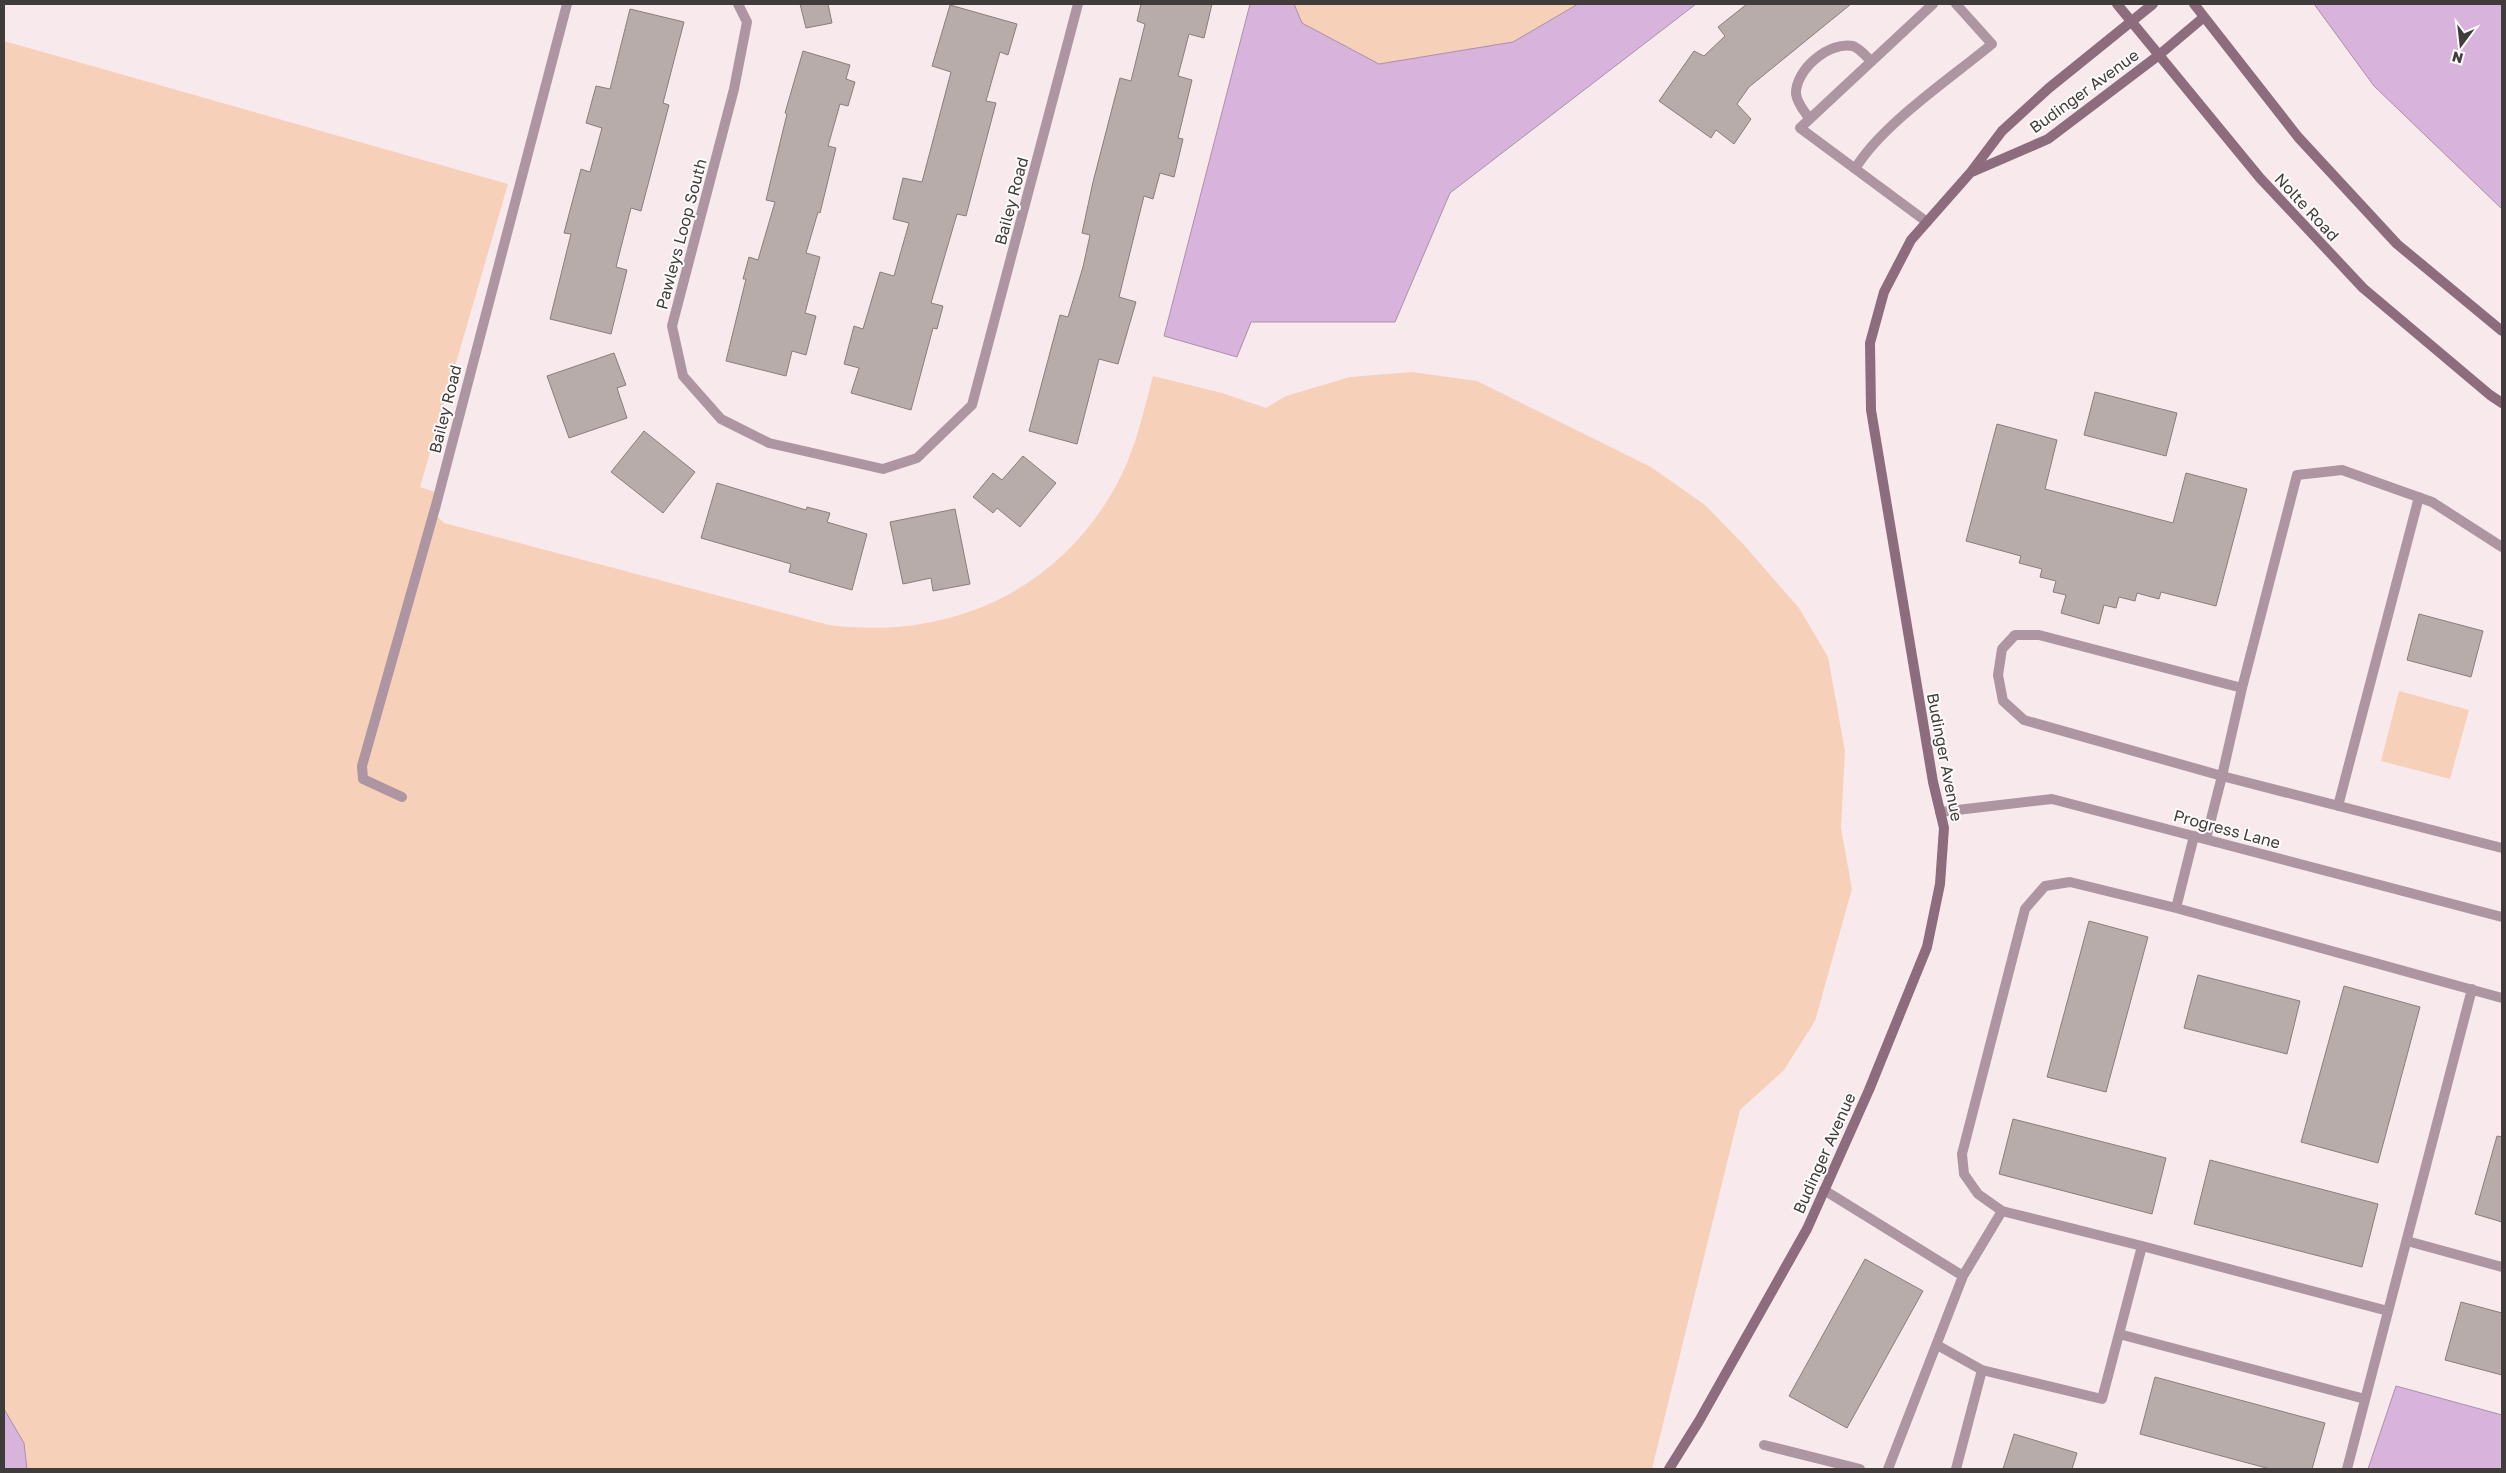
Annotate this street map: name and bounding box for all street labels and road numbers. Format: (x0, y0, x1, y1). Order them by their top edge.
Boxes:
street label: Budinger Avenue (2025, 45, 2143, 137)
street label: Bailey Road (990, 155, 1032, 247)
street label: Pawleys Loop South (651, 156, 711, 312)
street label: Nolte Road (2271, 169, 2343, 245)
street label: Bailey Road (424, 363, 466, 455)
street label: Budinger Avenue (1923, 691, 1967, 823)
street label: Progress Lane (2171, 805, 2283, 853)
street label: Budinger Avenue (1788, 1089, 1860, 1217)

